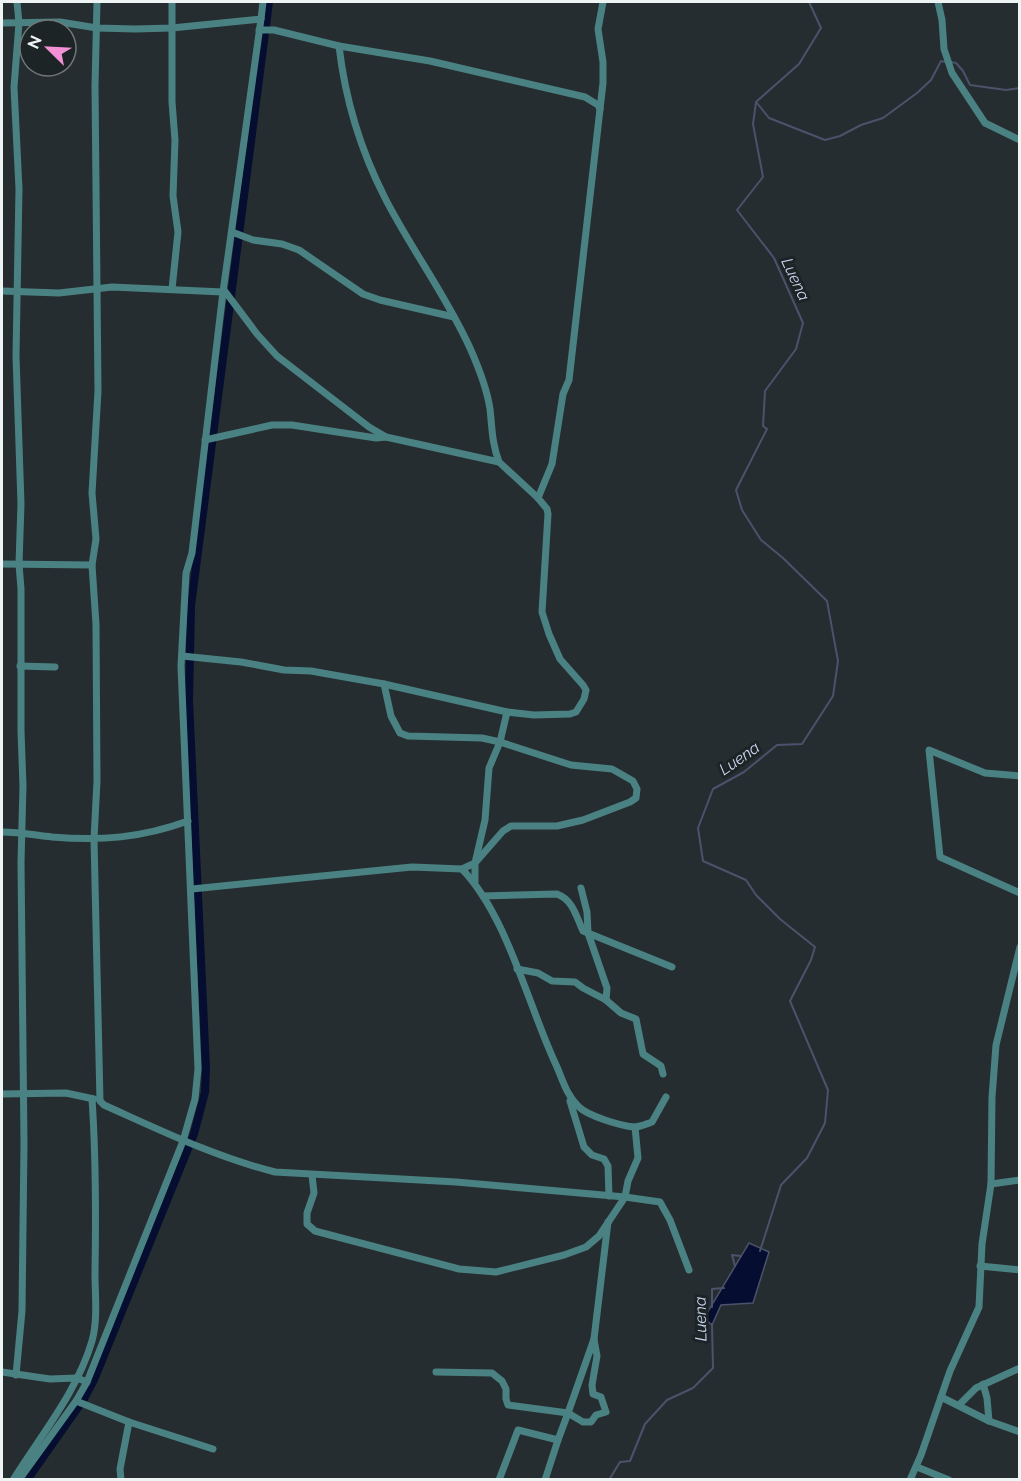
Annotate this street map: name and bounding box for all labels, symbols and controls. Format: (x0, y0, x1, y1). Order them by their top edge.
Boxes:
north arrow (18, 18, 78, 78)
text: N (24, 33, 46, 52)
water label: Luena (777, 255, 814, 304)
water label: Luena (715, 738, 763, 779)
water label: Luena (691, 1296, 710, 1342)

